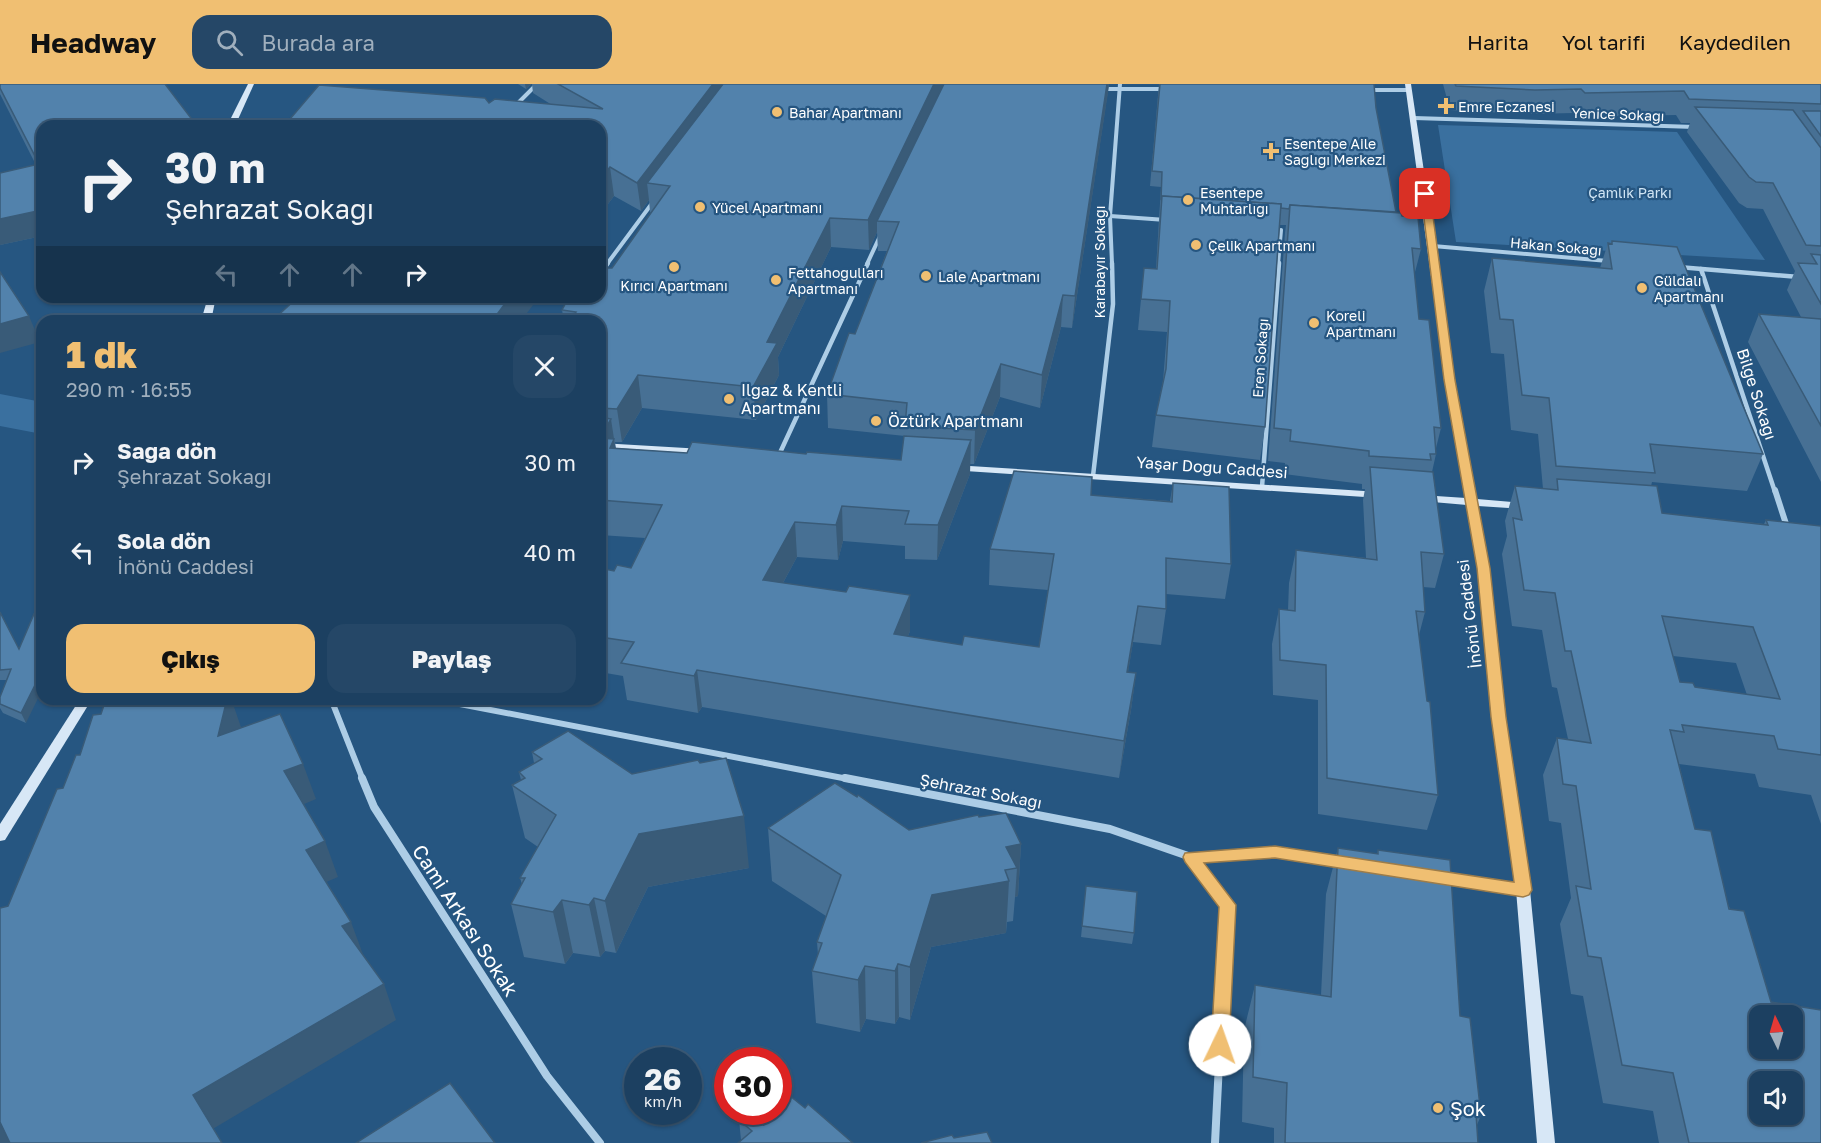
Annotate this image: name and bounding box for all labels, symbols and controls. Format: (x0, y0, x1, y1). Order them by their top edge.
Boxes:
search box (192, 15, 612, 69)
text: Headway (30, 26, 156, 59)
icon: search (213, 26, 246, 59)
text: Burada ara (261, 29, 375, 56)
text: Harita (1467, 29, 1529, 55)
text: Yol tarifi (1562, 29, 1646, 55)
text: Kaydedilen (1679, 29, 1791, 55)
place label: Emre Eczanesi (1458, 98, 1555, 115)
marker: Emre Eczanesi (1439, 99, 1453, 113)
place label: Bahar Apartmanı (789, 104, 902, 121)
street label: Yenice Sokağı (1571, 104, 1665, 124)
marker: Bahar Apartmanı (770, 105, 784, 119)
place label: Esentepe Aile Sağlığı Merkezi (1284, 135, 1386, 168)
text: 30 m (165, 142, 265, 192)
marker: Esentepe Aile Sağlığı Merkezi (1262, 142, 1280, 160)
icon: right (66, 144, 144, 222)
pin (1399, 168, 1450, 219)
icon: arrive (1408, 177, 1441, 210)
place label: Esentepe Muhtarlığı (1200, 184, 1269, 217)
park label: Çamlık Parkı (1588, 184, 1672, 201)
text: Şehrazat Sokağı (165, 193, 374, 225)
marker: Esentepe Muhtarlığı (1181, 193, 1195, 207)
place label: Yücel Apartmanı (712, 199, 822, 216)
marker: Yücel Apartmanı (693, 200, 707, 214)
street label: Karabayır Sokağı (1091, 206, 1108, 318)
street label: Hakan Sokağı (1510, 234, 1602, 258)
place label: Çelik Apartmanı (1208, 237, 1315, 254)
marker: Çelik Apartmanı (1189, 238, 1203, 252)
icon: left (210, 258, 243, 291)
icon: ahead (273, 258, 306, 291)
icon: ahead (336, 258, 369, 291)
icon: right (399, 258, 432, 291)
marker: Kırıcı Apartmanı (667, 260, 681, 274)
place label: Fettahoğulları Apartmanı (788, 264, 883, 297)
place label: Lale Apartmanı (938, 268, 1040, 285)
marker: Lale Apartmanı (919, 269, 933, 283)
place label: Güldalı Apartmanı (1654, 272, 1724, 305)
marker: Fettahoğulları Apartmanı (769, 273, 783, 287)
place label: Kırıcı Apartmanı (620, 277, 728, 294)
marker: Güldalı Apartmanı (1635, 281, 1649, 295)
place label: Koreli Apartmanı (1326, 307, 1396, 340)
marker: Koreli Apartmanı (1307, 316, 1321, 330)
street label: Eren Sokağı (1249, 318, 1271, 398)
text: 1 dk (66, 333, 137, 376)
button: close (513, 335, 576, 398)
street label: Bilge Sokağı (1733, 346, 1781, 442)
text: 290 m · 16:55 (66, 377, 192, 401)
place label: Ilgaz & Kentli Apartmanı (741, 380, 842, 418)
marker: Ilgaz & Kentli Apartmanı (722, 392, 736, 406)
place label: Öztürk Apartmanı (888, 411, 1023, 431)
marker: Öztürk Apartmanı (869, 414, 883, 428)
text: Sağa dön (117, 437, 216, 464)
icon: right (66, 446, 99, 479)
text: 30 m (525, 449, 576, 476)
street label: Yaşar Doğu Caddesi (1136, 452, 1288, 482)
text: Şehrazat Sokağı (117, 464, 272, 488)
text: Sola dön (117, 527, 211, 554)
icon: left (66, 536, 99, 569)
text: 40 m (524, 539, 576, 566)
text: İnönü Caddesi (117, 554, 254, 578)
street label: İnönü Caddesi (1452, 558, 1486, 670)
button: Çıkış (66, 624, 315, 693)
button: Paylaş (327, 624, 576, 693)
street label: Şehrazat Sokağı (918, 769, 1044, 813)
street label: Cami Arkası Sokak (408, 840, 524, 1000)
north arrow (1749, 1005, 1803, 1059)
map controls (1749, 1005, 1803, 1125)
position arrow (1188, 1013, 1252, 1077)
speed limit sign: 30 (714, 1047, 792, 1125)
text: 26 (644, 1061, 682, 1097)
button: sound (1749, 1071, 1803, 1125)
text: km/h (644, 1092, 682, 1110)
place label: Şok (1450, 1096, 1486, 1120)
marker: Şok (1431, 1101, 1445, 1115)

